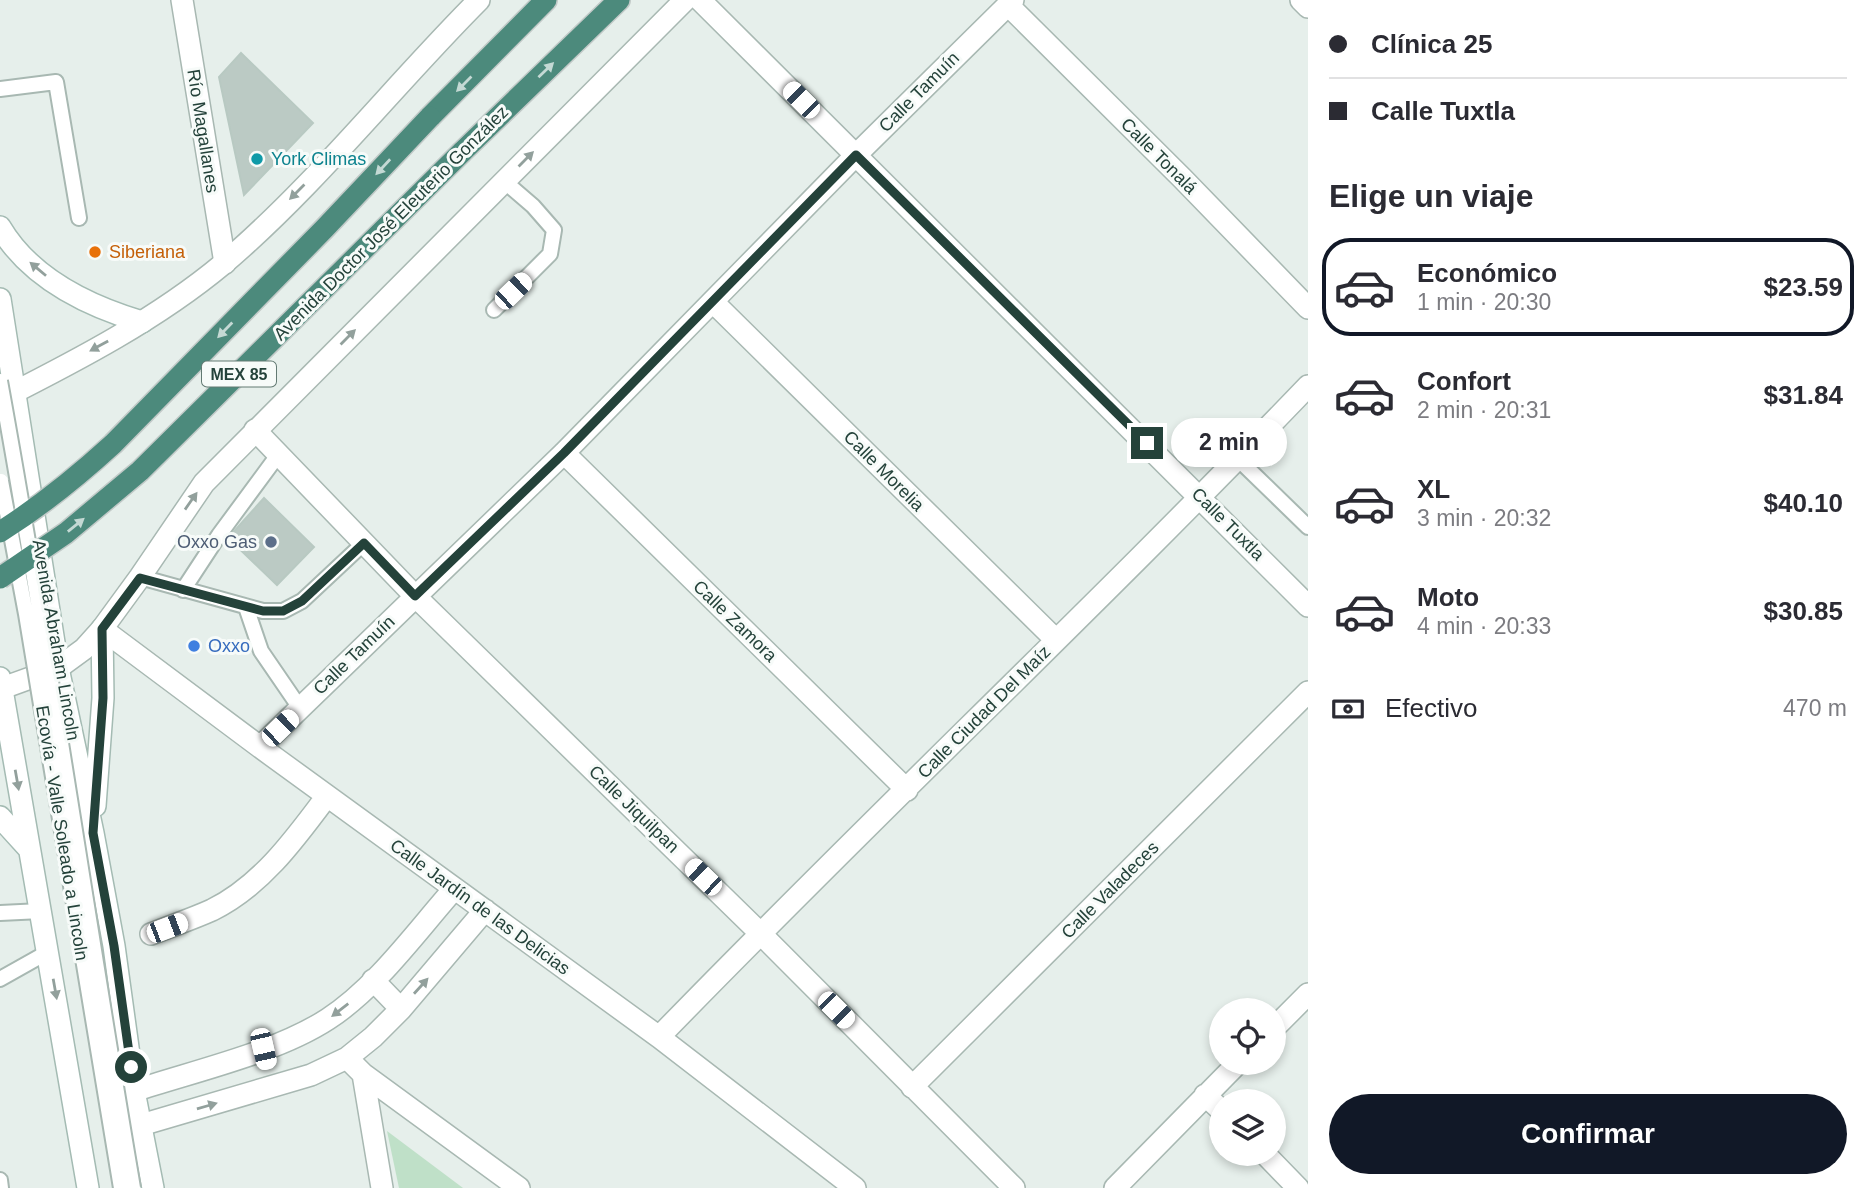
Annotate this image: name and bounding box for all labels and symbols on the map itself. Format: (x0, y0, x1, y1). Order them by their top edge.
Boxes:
street label: Calle Tamuín (875, 48, 963, 136)
one-way arrow (537, 62, 554, 78)
street label: Río Magallanes (183, 68, 223, 194)
one-way arrow (455, 75, 472, 92)
car (779, 78, 824, 122)
street label: Avenida Doctor José Eleuterio González (270, 102, 512, 344)
street label: Calle Tonalá (1117, 114, 1202, 199)
place label: York Climas (271, 149, 366, 169)
marker: York Climas (249, 151, 265, 167)
one-way arrow (518, 151, 534, 168)
one-way arrow (376, 158, 392, 175)
one-way arrow (290, 183, 306, 200)
place label: Siberiana (109, 242, 186, 262)
marker: Siberiana (87, 244, 103, 260)
one-way arrow (30, 262, 48, 277)
car (491, 269, 536, 313)
one-way arrow (217, 322, 234, 339)
one-way arrow (339, 328, 356, 345)
one-way arrow (90, 340, 109, 352)
road number: MEX 85 (202, 362, 276, 386)
callout: 2 min (1172, 418, 1287, 467)
street label: Calle Morelia (840, 427, 929, 516)
route end (1131, 427, 1163, 459)
street label: Calle Tuxtla (1188, 484, 1269, 565)
one-way arrow (184, 492, 198, 510)
one-way arrow (67, 518, 85, 533)
place label: Oxxo Gas (177, 532, 257, 552)
marker: Oxxo Gas (263, 534, 279, 550)
street label: Avenida Abraham Lincoln (28, 538, 84, 742)
street label: Calle Zamora (689, 576, 782, 666)
street label: Calle Tamuín (309, 611, 399, 699)
place label: Oxxo (208, 636, 250, 656)
marker: Oxxo (186, 638, 202, 654)
street label: Calle Ciudad Del Maíz (914, 642, 1054, 782)
street label: Ecovía - Valle Soleado a Lincoln (32, 704, 92, 962)
car (258, 706, 303, 750)
street label: Calle Jiquilpan (585, 761, 683, 857)
one-way arrow (12, 769, 23, 791)
street label: Calle Jardín de las Delicias (386, 835, 574, 979)
street label: Calle Valadeces (1057, 837, 1163, 943)
car (681, 855, 726, 899)
car (144, 911, 191, 945)
one-way arrow (413, 977, 429, 995)
one-way arrow (50, 978, 61, 1000)
car (814, 988, 859, 1032)
one-way arrow (331, 1002, 349, 1016)
car (249, 1026, 278, 1072)
route start (115, 1051, 147, 1083)
one-way arrow (196, 1100, 217, 1110)

